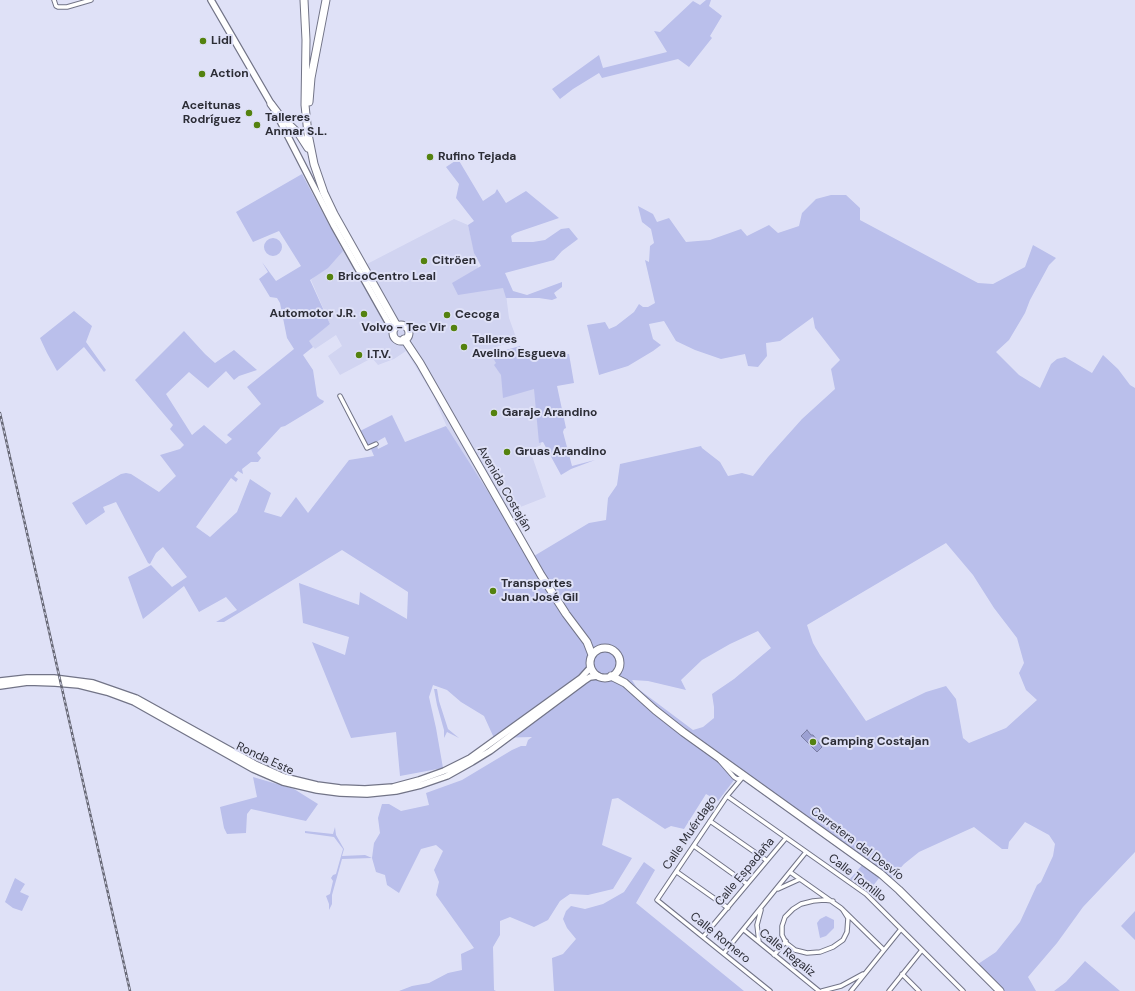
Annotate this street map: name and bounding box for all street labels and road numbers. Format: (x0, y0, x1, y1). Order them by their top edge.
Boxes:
street label: Avenida Costaján (474, 444, 534, 534)
street label: Ronda Este (234, 739, 296, 779)
street label: Calle Muérdago (660, 793, 720, 873)
street label: Carretera del Desvío (808, 804, 906, 884)
street label: Calle Espadaña (712, 835, 778, 909)
street label: Calle Tomillo (825, 851, 889, 905)
street label: Calle Romero (687, 909, 753, 967)
street label: Calle Regaliz (756, 926, 818, 980)

